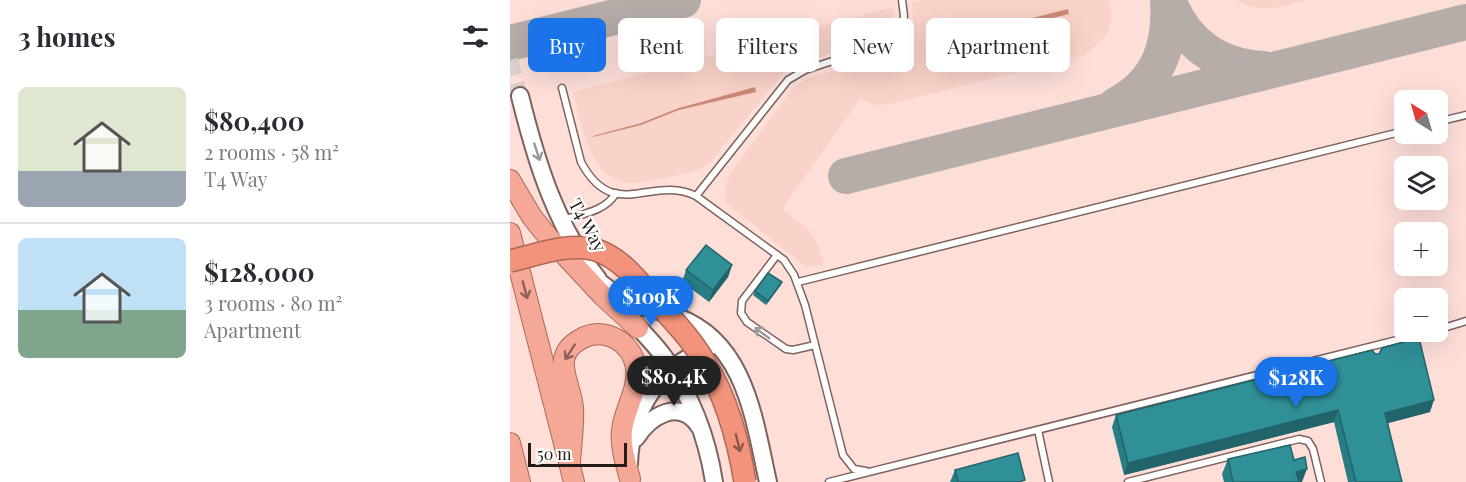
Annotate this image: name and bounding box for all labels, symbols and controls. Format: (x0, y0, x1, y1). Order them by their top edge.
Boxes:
chip: Buy (528, 18, 606, 72)
chip: Rent (618, 18, 704, 72)
chip: Filters (716, 18, 819, 72)
chip: New (831, 18, 914, 72)
chip: Apartment (926, 18, 1070, 72)
text: 3 homes (18, 19, 115, 54)
icon: filters (459, 20, 492, 53)
north arrow (1394, 90, 1448, 144)
map controls (1394, 90, 1448, 342)
text: $80,400 (204, 103, 305, 138)
icon: home (66, 111, 138, 183)
text: 2 rooms · 58 m² (204, 138, 339, 165)
one-way arrow (532, 142, 543, 161)
button: layers (1394, 156, 1448, 210)
text: T4 Way (204, 165, 268, 192)
street label: T4 Way (564, 194, 612, 256)
button: + (1394, 222, 1448, 276)
text: $128,000 (204, 254, 314, 289)
icon: home (66, 262, 138, 334)
pin: $109K (609, 276, 693, 327)
one-way arrow (519, 280, 531, 299)
text: $109K (622, 282, 680, 309)
button: − (1394, 288, 1448, 342)
text: 3 rooms · 80 m² (204, 289, 342, 316)
text: Apartment (204, 316, 301, 343)
one-way arrow (754, 327, 770, 340)
one-way arrow (563, 343, 576, 360)
pin: $80.4K (625, 356, 723, 407)
pin: $128K (1254, 357, 1338, 408)
text: $80.4K (641, 362, 707, 389)
text: $128K (1268, 363, 1324, 390)
one-way arrow (732, 433, 744, 452)
scale bar (528, 440, 627, 468)
text: 50 m (537, 443, 571, 464)

